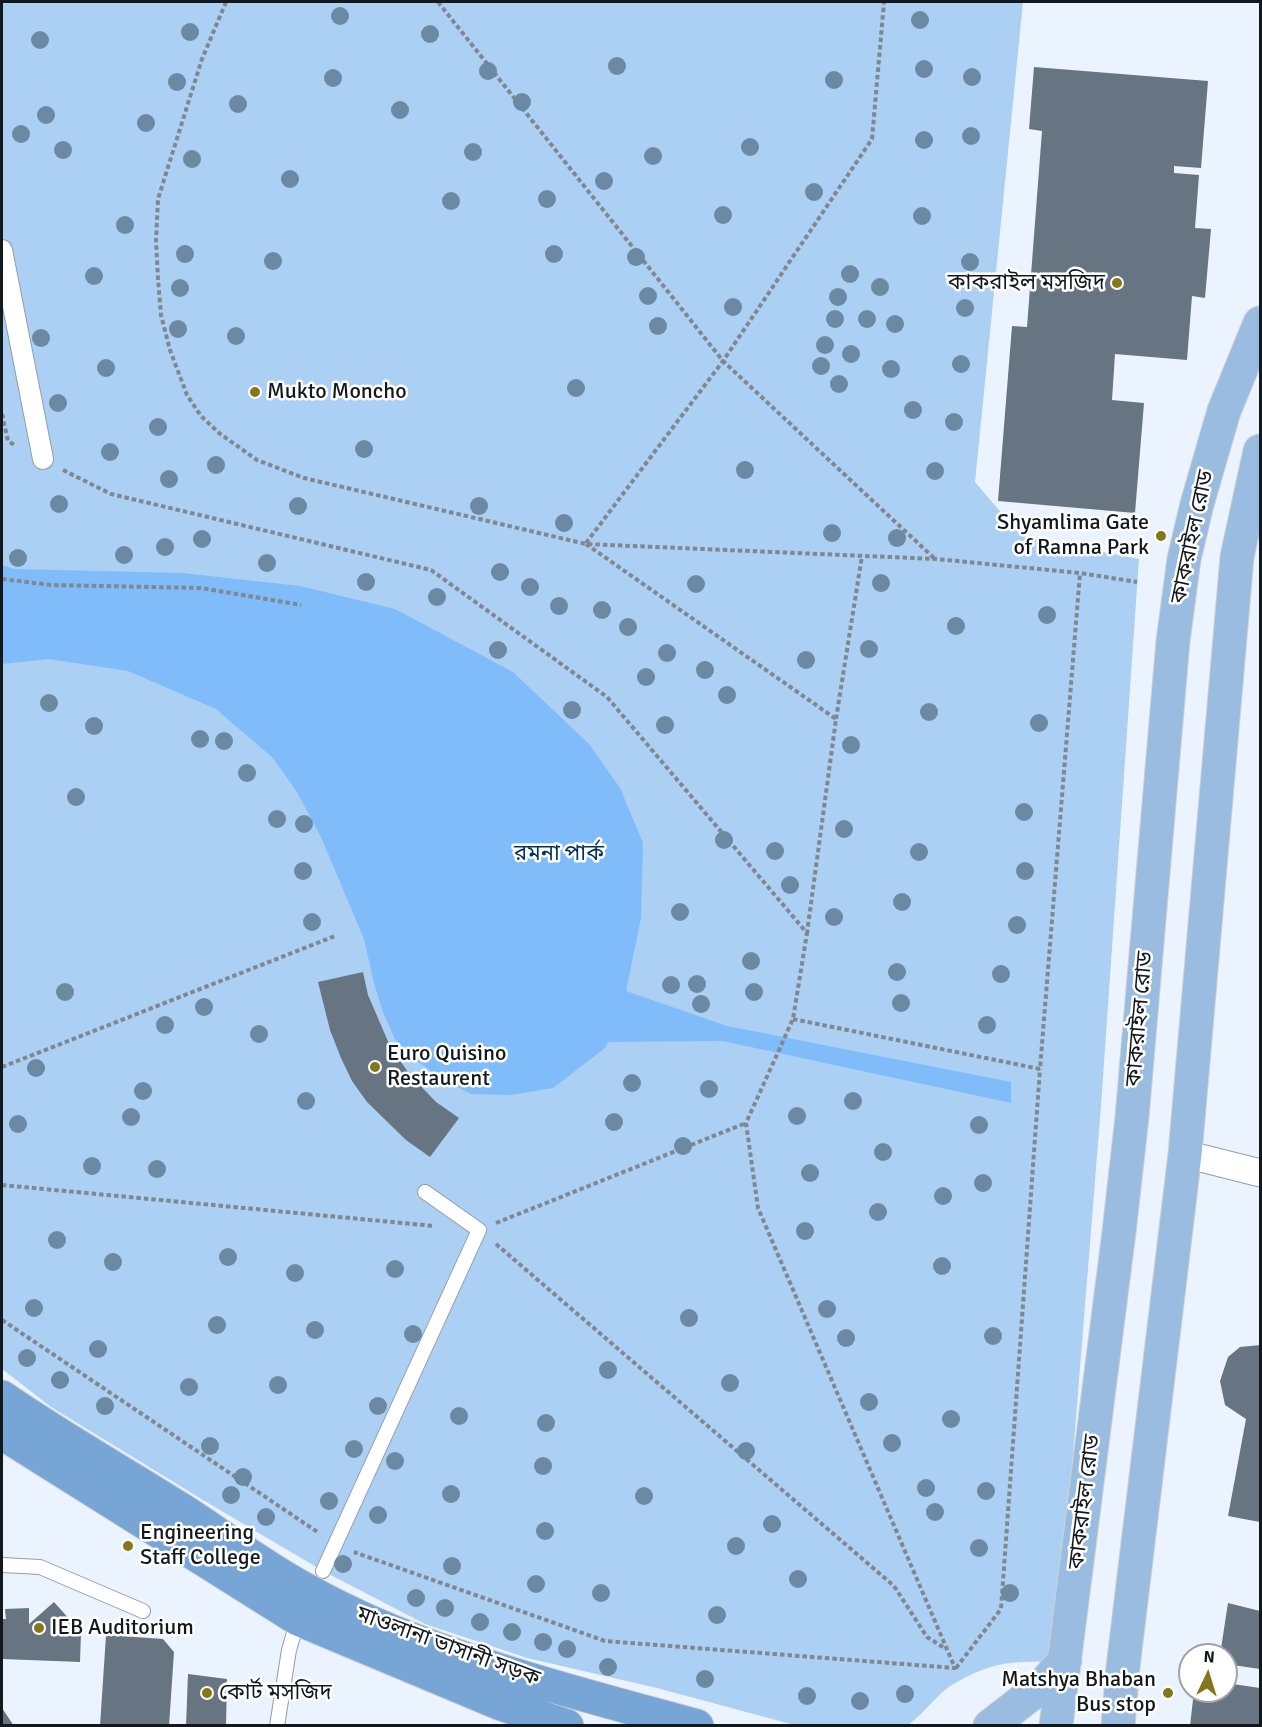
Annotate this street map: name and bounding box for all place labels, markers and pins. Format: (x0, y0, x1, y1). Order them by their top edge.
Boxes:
place label: কাকরাইল মসজিদ (948, 270, 1105, 296)
marker: কাকরাইল মসজিদ (1110, 276, 1124, 290)
place label: Mukto Moncho (267, 379, 407, 405)
marker: Mukto Moncho (248, 385, 262, 399)
place label: Shyamlima Gate of Ramna Park (997, 510, 1149, 562)
marker: Shyamlima Gate of Ramna Park (1154, 529, 1168, 543)
place label: Euro Quisino Restaurent (387, 1041, 506, 1092)
marker: Euro Quisino Restaurent (368, 1060, 382, 1074)
place label: Engineering Staff College (140, 1520, 261, 1572)
marker: Engineering Staff College (121, 1539, 135, 1553)
place label: IEB Auditorium (51, 1615, 194, 1641)
marker: IEB Auditorium (32, 1621, 46, 1635)
place label: Matshya Bhaban Bus stop (1001, 1667, 1156, 1718)
place label: কোর্ট মসজিদ (219, 1680, 332, 1706)
marker: কোর্ট মসজিদ (200, 1686, 214, 1700)
marker: Matshya Bhaban Bus stop (1161, 1686, 1175, 1700)

